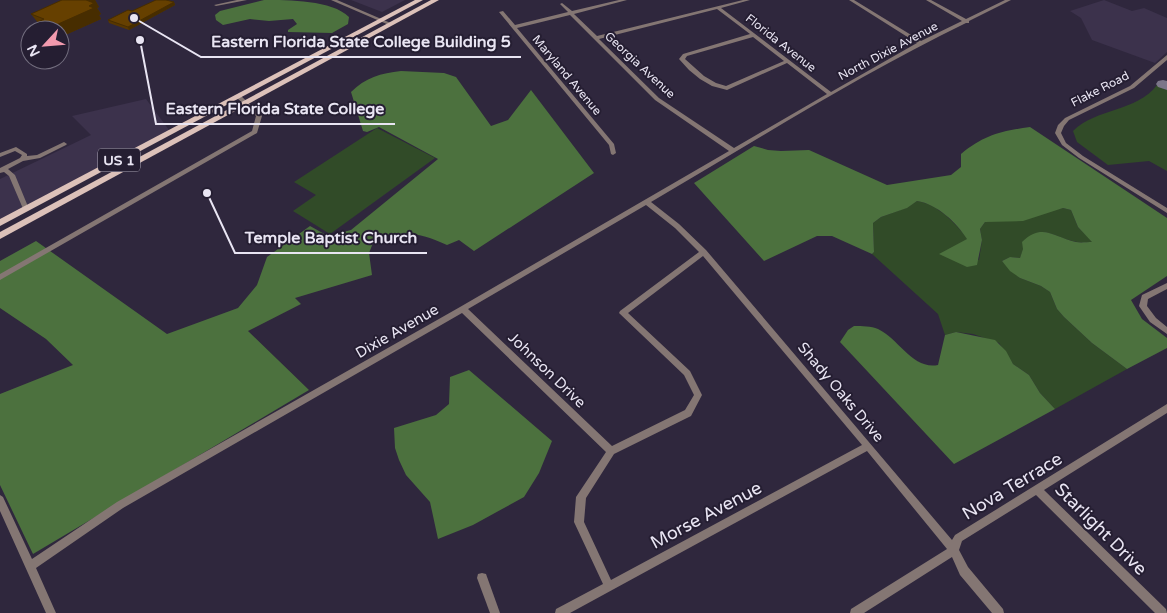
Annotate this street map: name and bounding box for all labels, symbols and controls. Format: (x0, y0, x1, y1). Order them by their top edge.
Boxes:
street label: Florida Avenue (743, 11, 819, 75)
street label: North Dixie Avenue (836, 19, 940, 83)
north arrow (20, 20, 70, 70)
callout: Eastern Florida State College Building 5 (201, 26, 521, 57)
street label: Georgia Avenue (602, 29, 678, 101)
text: Eastern Florida State College Building 5 (211, 32, 511, 52)
street label: Maryland Avenue (529, 32, 605, 118)
text: N (24, 42, 44, 59)
street label: Flake Road (1069, 68, 1131, 110)
callout: Eastern Florida State College (156, 93, 395, 124)
text: Eastern Florida State College (166, 99, 384, 119)
road number: US 1 (98, 148, 140, 172)
callout: Temple Baptist Church (235, 222, 427, 253)
text: Temple Baptist Church (244, 228, 417, 248)
street label: Dixie Avenue (352, 300, 442, 362)
street label: Johnson Drive (505, 329, 589, 411)
street label: Shady Oaks Drive (794, 338, 888, 446)
street label: Nova Terrace (958, 448, 1066, 524)
street label: Morse Avenue (647, 476, 765, 554)
street label: Starlight Drive (1050, 478, 1152, 580)

